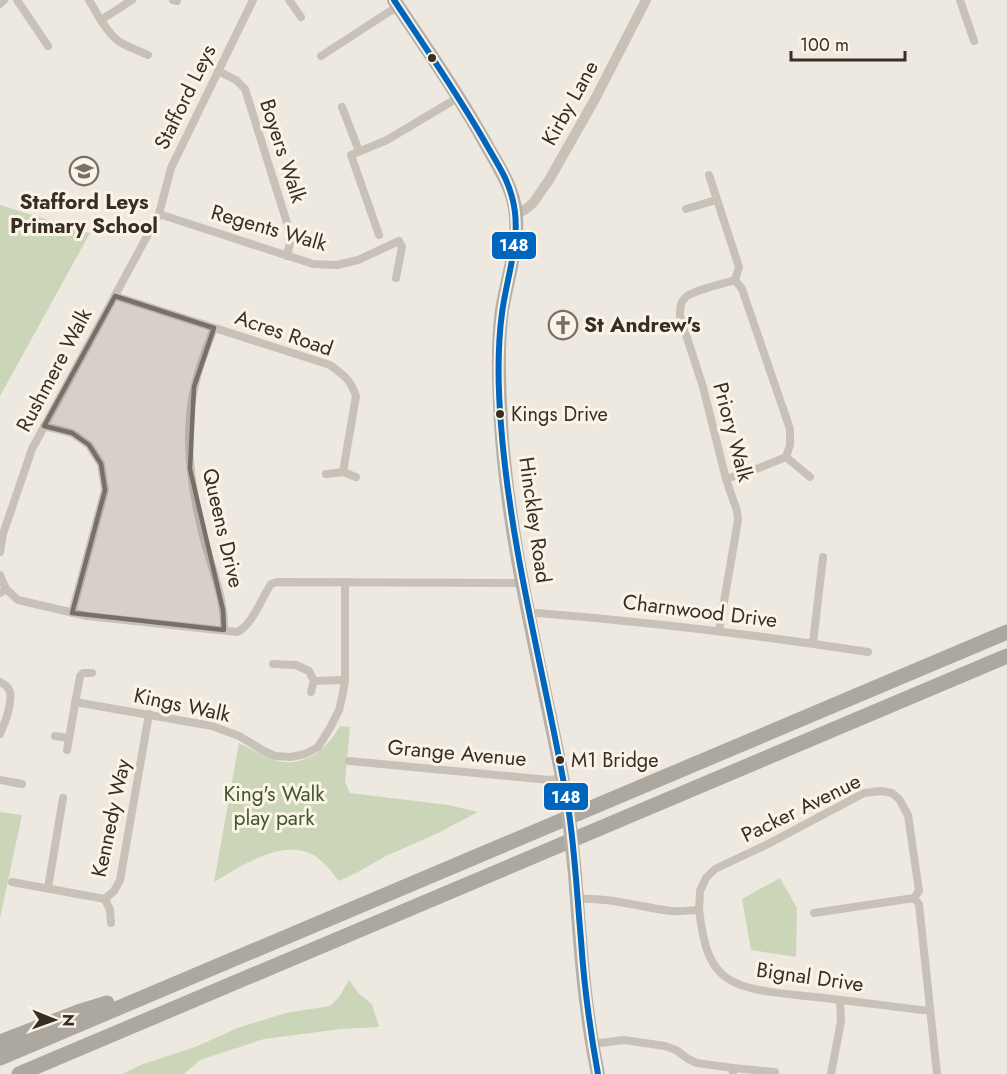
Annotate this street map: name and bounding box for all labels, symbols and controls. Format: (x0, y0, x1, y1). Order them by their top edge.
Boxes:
scale bar (791, 24, 905, 62)
text: 100 m (800, 32, 849, 58)
street label: Stafford Leys (147, 40, 223, 154)
unlabelled marker (426, 52, 438, 64)
street label: Kirby Lane (534, 55, 606, 151)
street label: Boyers Walk (252, 95, 314, 207)
school or university icon: Stafford Leys Primary School (68, 155, 100, 187)
place label: Stafford Leys Primary School (10, 187, 158, 241)
street label: Regents Walk (208, 197, 331, 259)
line badge: 148 (491, 231, 537, 260)
text: 148 (499, 234, 529, 257)
street label: Rushmere Walk (9, 302, 100, 437)
street label: Acres Road (231, 302, 337, 364)
church icon: St Andrew's (547, 309, 579, 341)
place label: St Andrew's (584, 310, 701, 340)
street label: Priory Walk (705, 379, 761, 486)
place label: Kings Drive (511, 400, 608, 429)
marker: Kings Drive (494, 408, 506, 420)
street label: Hinckley Road (511, 455, 559, 585)
street label: Queens Drive (195, 465, 251, 591)
street label: Charnwood Drive (621, 587, 779, 635)
street label: Kings Walk (131, 680, 234, 730)
street label: Grange Avenue (386, 732, 528, 774)
place label: M1 Bridge (571, 746, 659, 775)
marker: M1 Bridge (554, 754, 566, 766)
street label: Kennedy Way (84, 755, 138, 880)
street label: Packer Avenue (736, 766, 866, 850)
park label: King's Walk play park (223, 779, 325, 833)
line badge: 148 (543, 782, 589, 811)
text: 148 (551, 786, 581, 809)
street label: Bignal Drive (754, 955, 866, 999)
north arrow (24, 990, 84, 1050)
text: N (57, 1014, 80, 1027)

